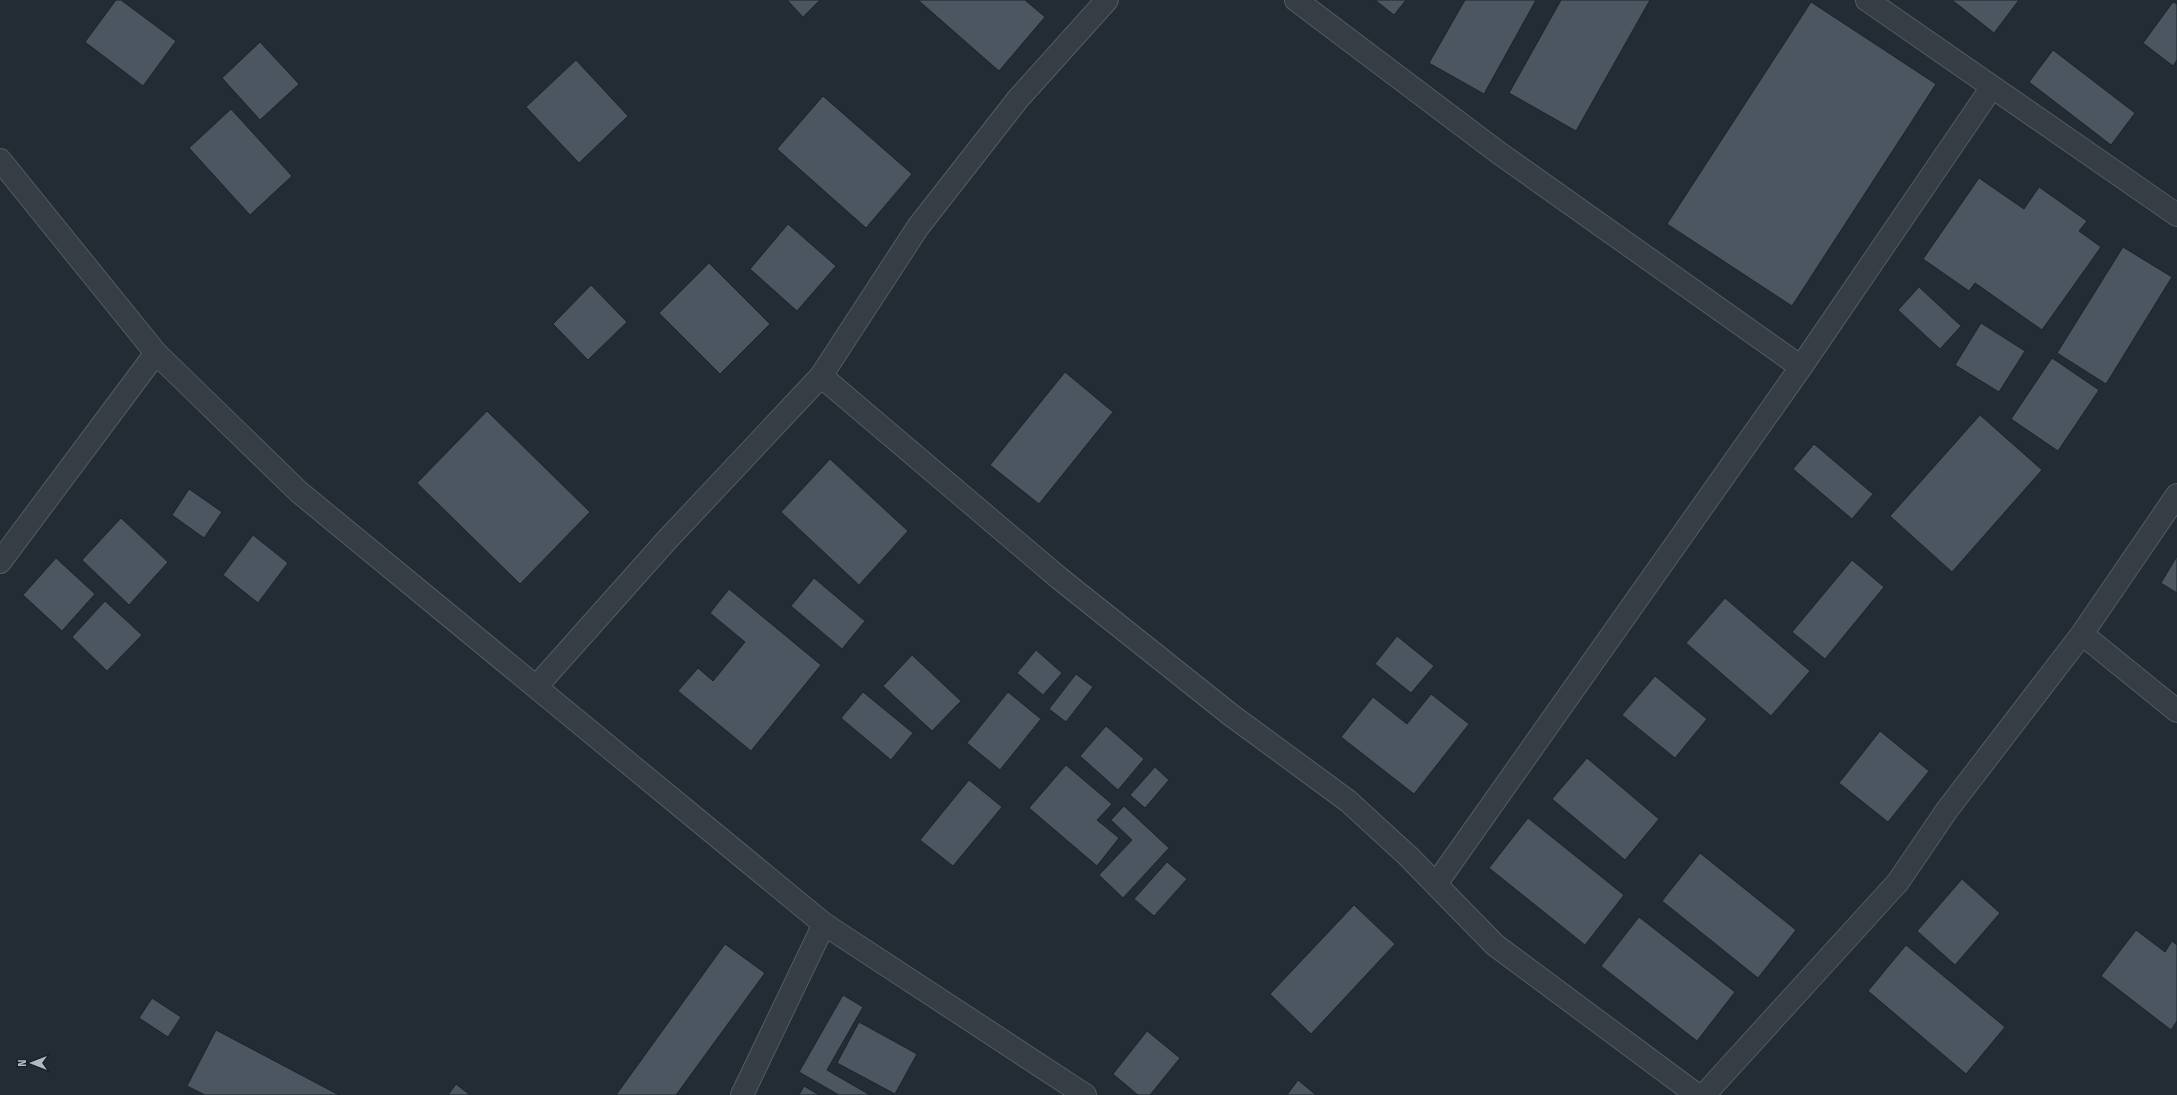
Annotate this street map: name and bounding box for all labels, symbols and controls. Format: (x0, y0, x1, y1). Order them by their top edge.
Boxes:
north arrow (12, 1043, 52, 1083)
text: N (16, 1059, 29, 1067)

